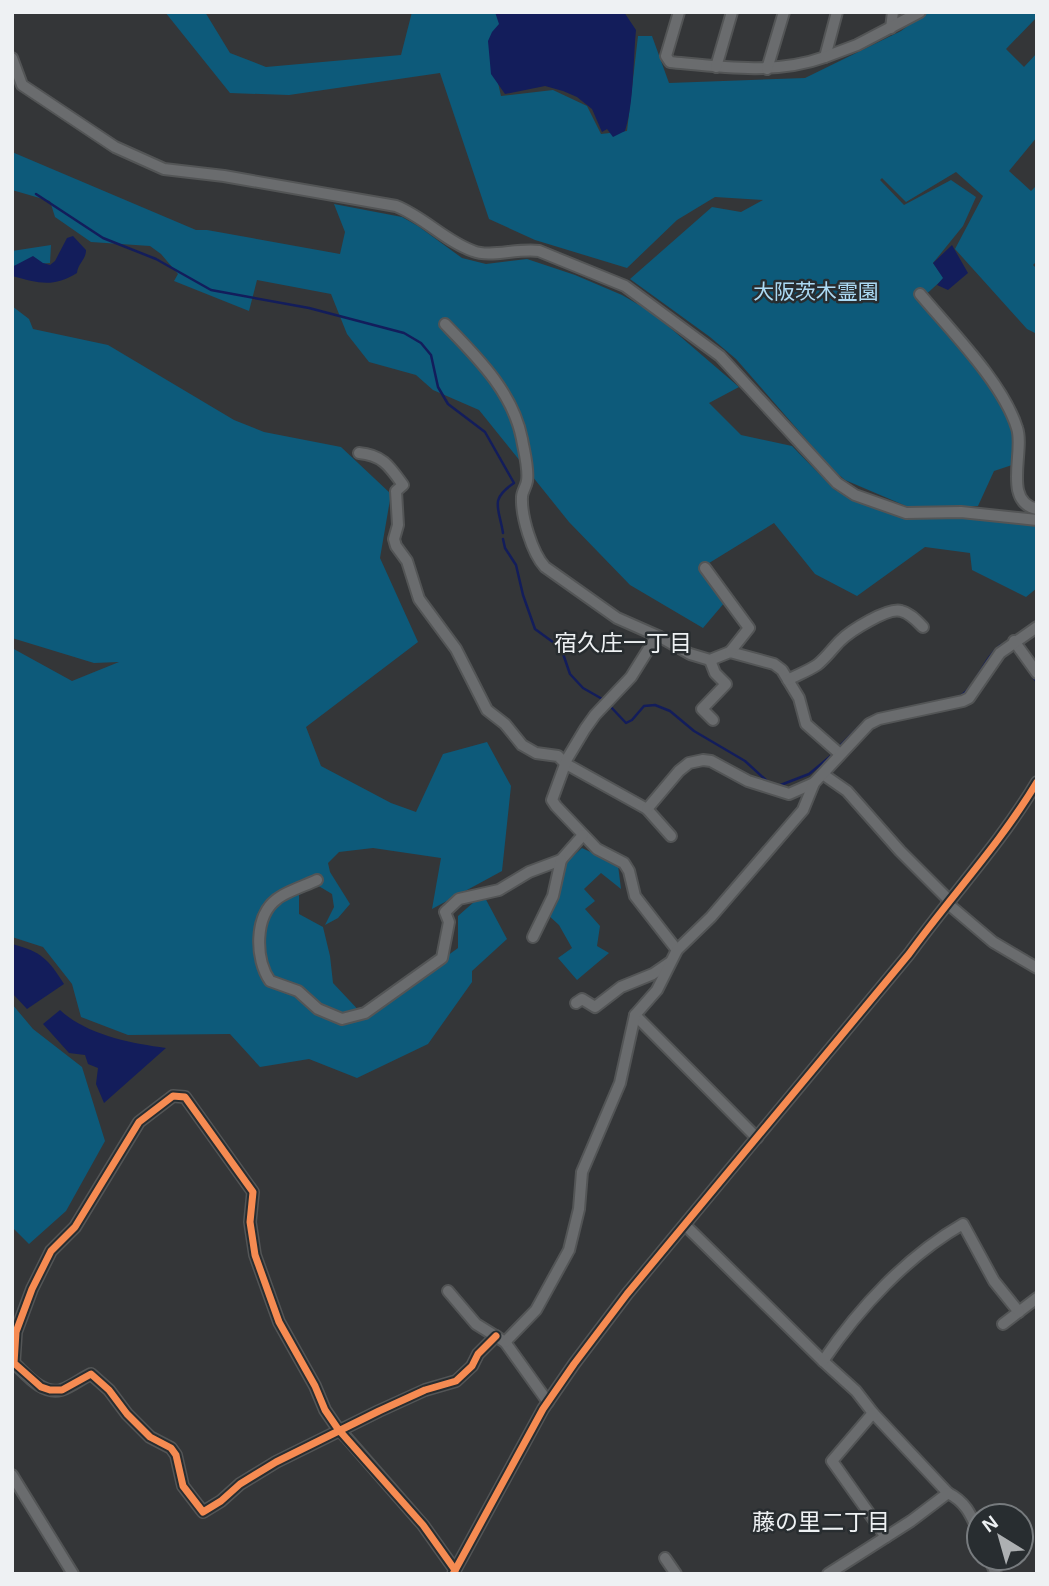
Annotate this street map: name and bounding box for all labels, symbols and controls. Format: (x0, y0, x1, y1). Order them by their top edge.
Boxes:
park label: 大阪茨木霊園 (753, 280, 879, 303)
district label: 宿久庄一丁目 (554, 630, 692, 656)
north arrow (965, 1502, 1035, 1572)
district label: 藤の里二丁目 (752, 1509, 890, 1535)
text: N (978, 1511, 1002, 1536)

